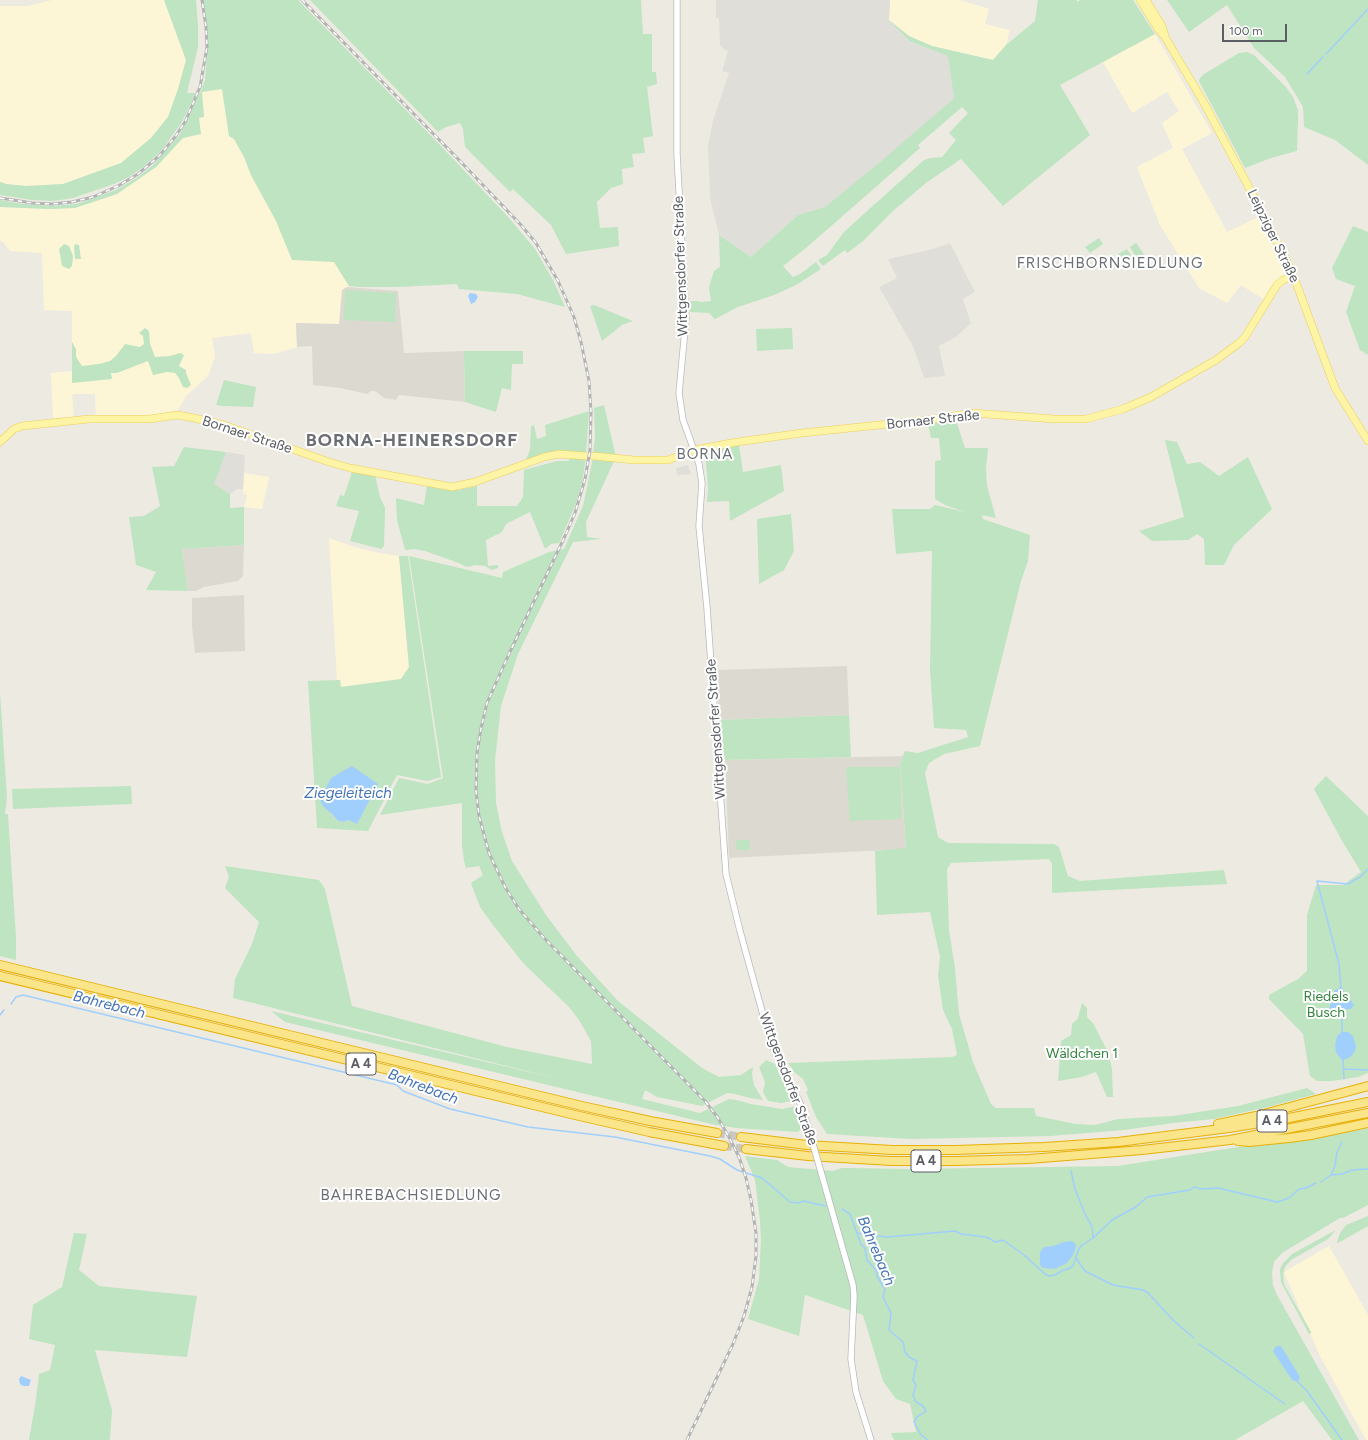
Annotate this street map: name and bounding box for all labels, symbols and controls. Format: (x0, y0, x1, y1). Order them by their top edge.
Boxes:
scale bar (1224, 16, 1289, 42)
text: 100 m (1229, 24, 1263, 38)
street label: Leipziger Straße (1243, 187, 1303, 285)
street label: Wittgensdorfer Straße (670, 195, 692, 337)
district label: FRISCHBORNSIEDLUNG (1017, 255, 1203, 273)
street label: Bornaer Straße (886, 407, 980, 433)
street label: Bornaer Straße (200, 413, 294, 457)
district label: BORNA-HEINERSDORF (306, 430, 518, 452)
district label: BORNA (677, 446, 733, 464)
street label: Wittgensdorfer Straße (703, 658, 729, 800)
water label: Ziegeleiteich (304, 785, 392, 803)
water label: Bahrebach (71, 987, 147, 1023)
park label: Riedels Busch (1303, 989, 1349, 1022)
street label: Wittgensdorfer Straße (755, 1010, 821, 1148)
park label: Wäldchen 1 (1046, 1046, 1118, 1062)
road number: A 4 (346, 1053, 376, 1075)
water label: Bahrebach (385, 1065, 461, 1109)
road number: A 4 (1257, 1110, 1287, 1132)
road number: A 4 (911, 1150, 941, 1172)
district label: BAHREBACHSIEDLUNG (321, 1187, 501, 1205)
water label: Bahrebach (853, 1214, 899, 1288)

